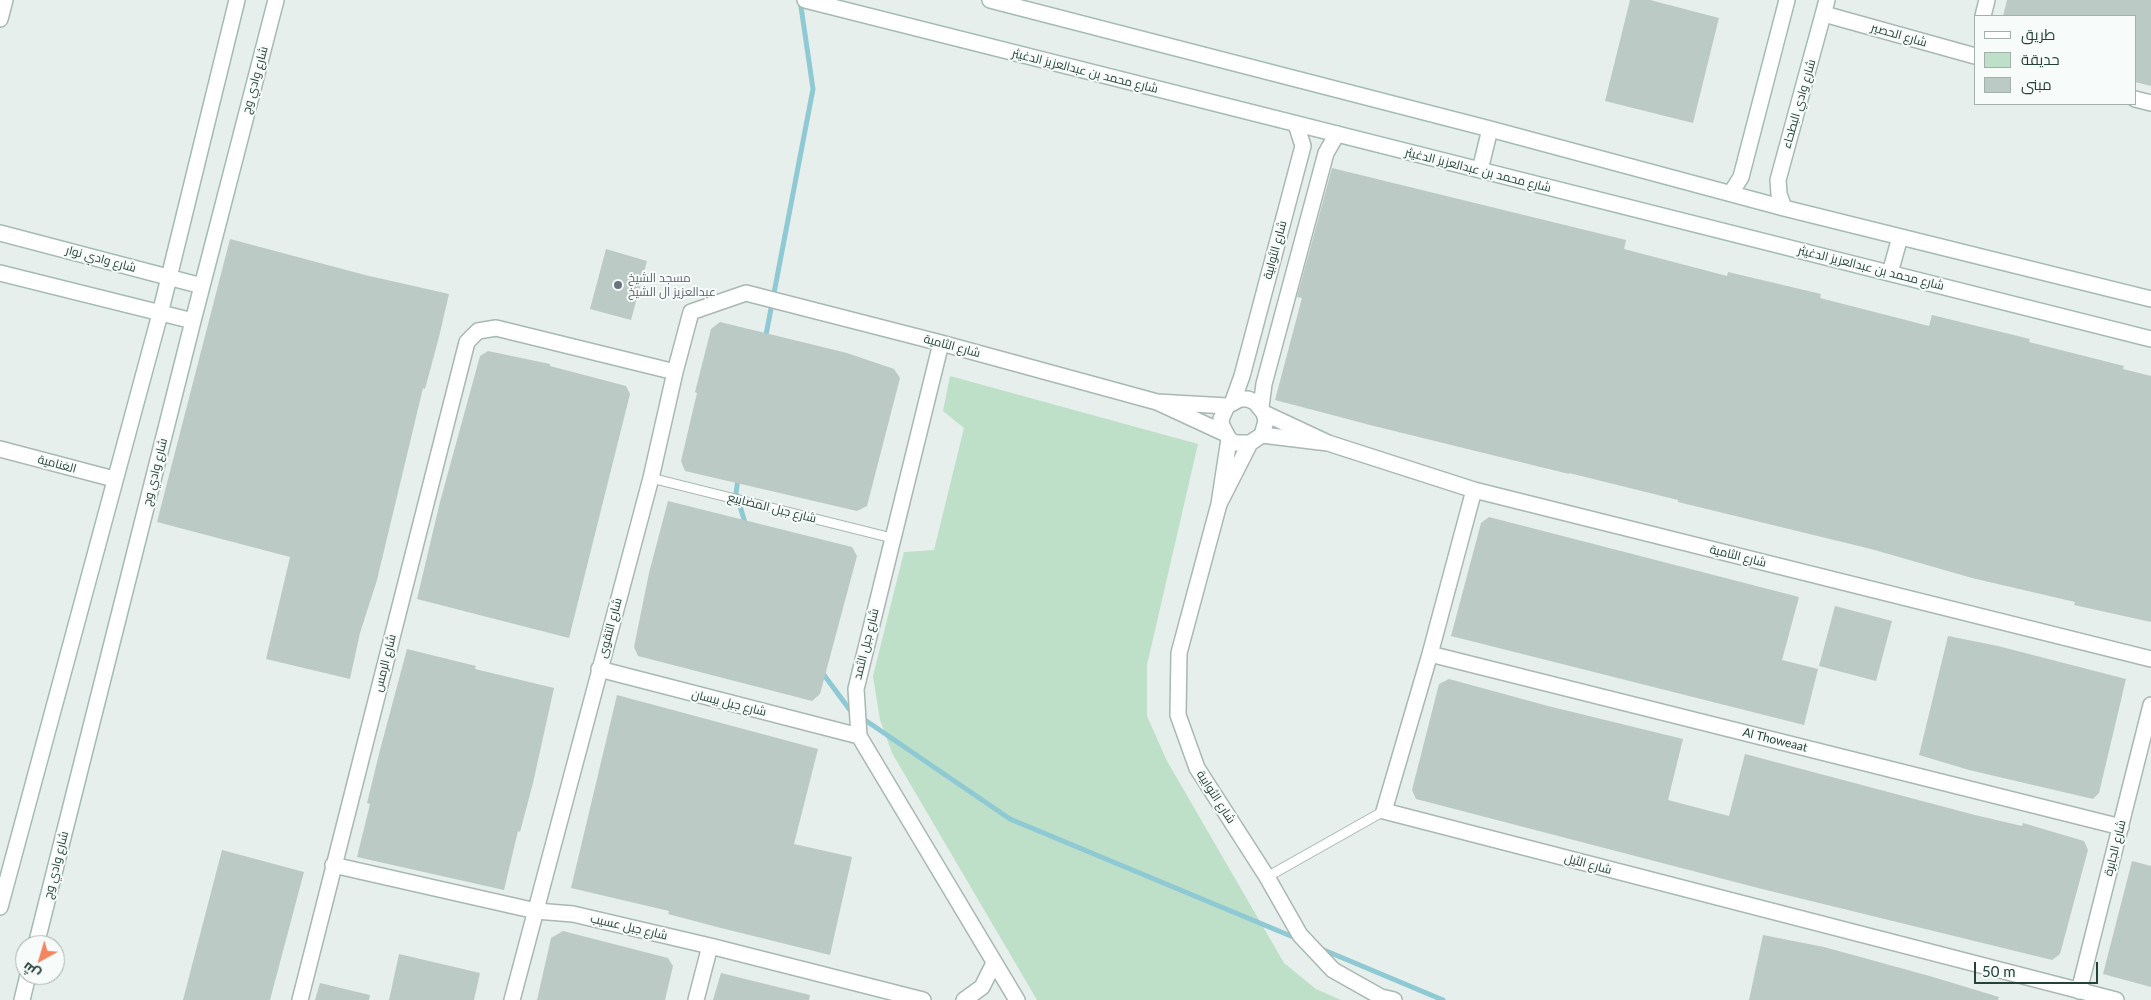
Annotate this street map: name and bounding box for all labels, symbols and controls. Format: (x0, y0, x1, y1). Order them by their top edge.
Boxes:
legend (1974, 15, 2136, 105)
street label: شارع الحصير (1869, 20, 1929, 50)
text: طريق (2021, 25, 2055, 43)
street label: شارع وادي وج (239, 45, 271, 115)
street label: شارع محمد بن عبدالعزيز الدغيثر (1011, 46, 1159, 96)
text: حديقة (2021, 50, 2060, 68)
street label: شارع وادي البطحاء (1779, 58, 1819, 150)
text: مبنى (2021, 75, 2052, 93)
street label: شارع محمد بن عبدالعزيز الدغيثر (1404, 145, 1552, 195)
street label: شارع الثوابية (1260, 219, 1290, 281)
street label: شارع وادي نوار (64, 243, 138, 275)
street label: شارع محمد بن عبدالعزيز الدغيثر (1797, 243, 1945, 293)
place label: مسجد الشيخ عبدالعزيز ال الشيخ (628, 271, 716, 299)
marker: مسجد الشيخ عبدالعزيز ال الشيخ (612, 279, 624, 291)
street label: شارع الثامية (922, 332, 982, 360)
street label: شارع وادي وج (140, 437, 170, 507)
street label: الغنامية (36, 452, 78, 476)
street label: شارع جبل المضابيع (726, 490, 818, 526)
street label: شارع الثامية (1708, 542, 1768, 570)
street label: شارع التقوى (595, 596, 625, 660)
street label: شارع جبل الثمد (850, 607, 882, 681)
street label: شارع الرمس (371, 633, 399, 693)
street label: شارع جبل بيسان (690, 687, 768, 719)
street label: Al Thoweaat (1741, 725, 1809, 755)
street label: شارع الثوابية (1194, 768, 1238, 826)
street label: شارع الجابرة (2101, 818, 2129, 878)
street label: شارع وادي وج (41, 830, 71, 900)
street label: شارع الثيل (1563, 851, 1613, 877)
street label: شارع جبل عسيب (589, 911, 669, 943)
north arrow (15, 935, 65, 985)
scale bar (1976, 952, 2100, 984)
text: ش (19, 959, 43, 984)
text: 50 m (1982, 962, 2016, 980)

